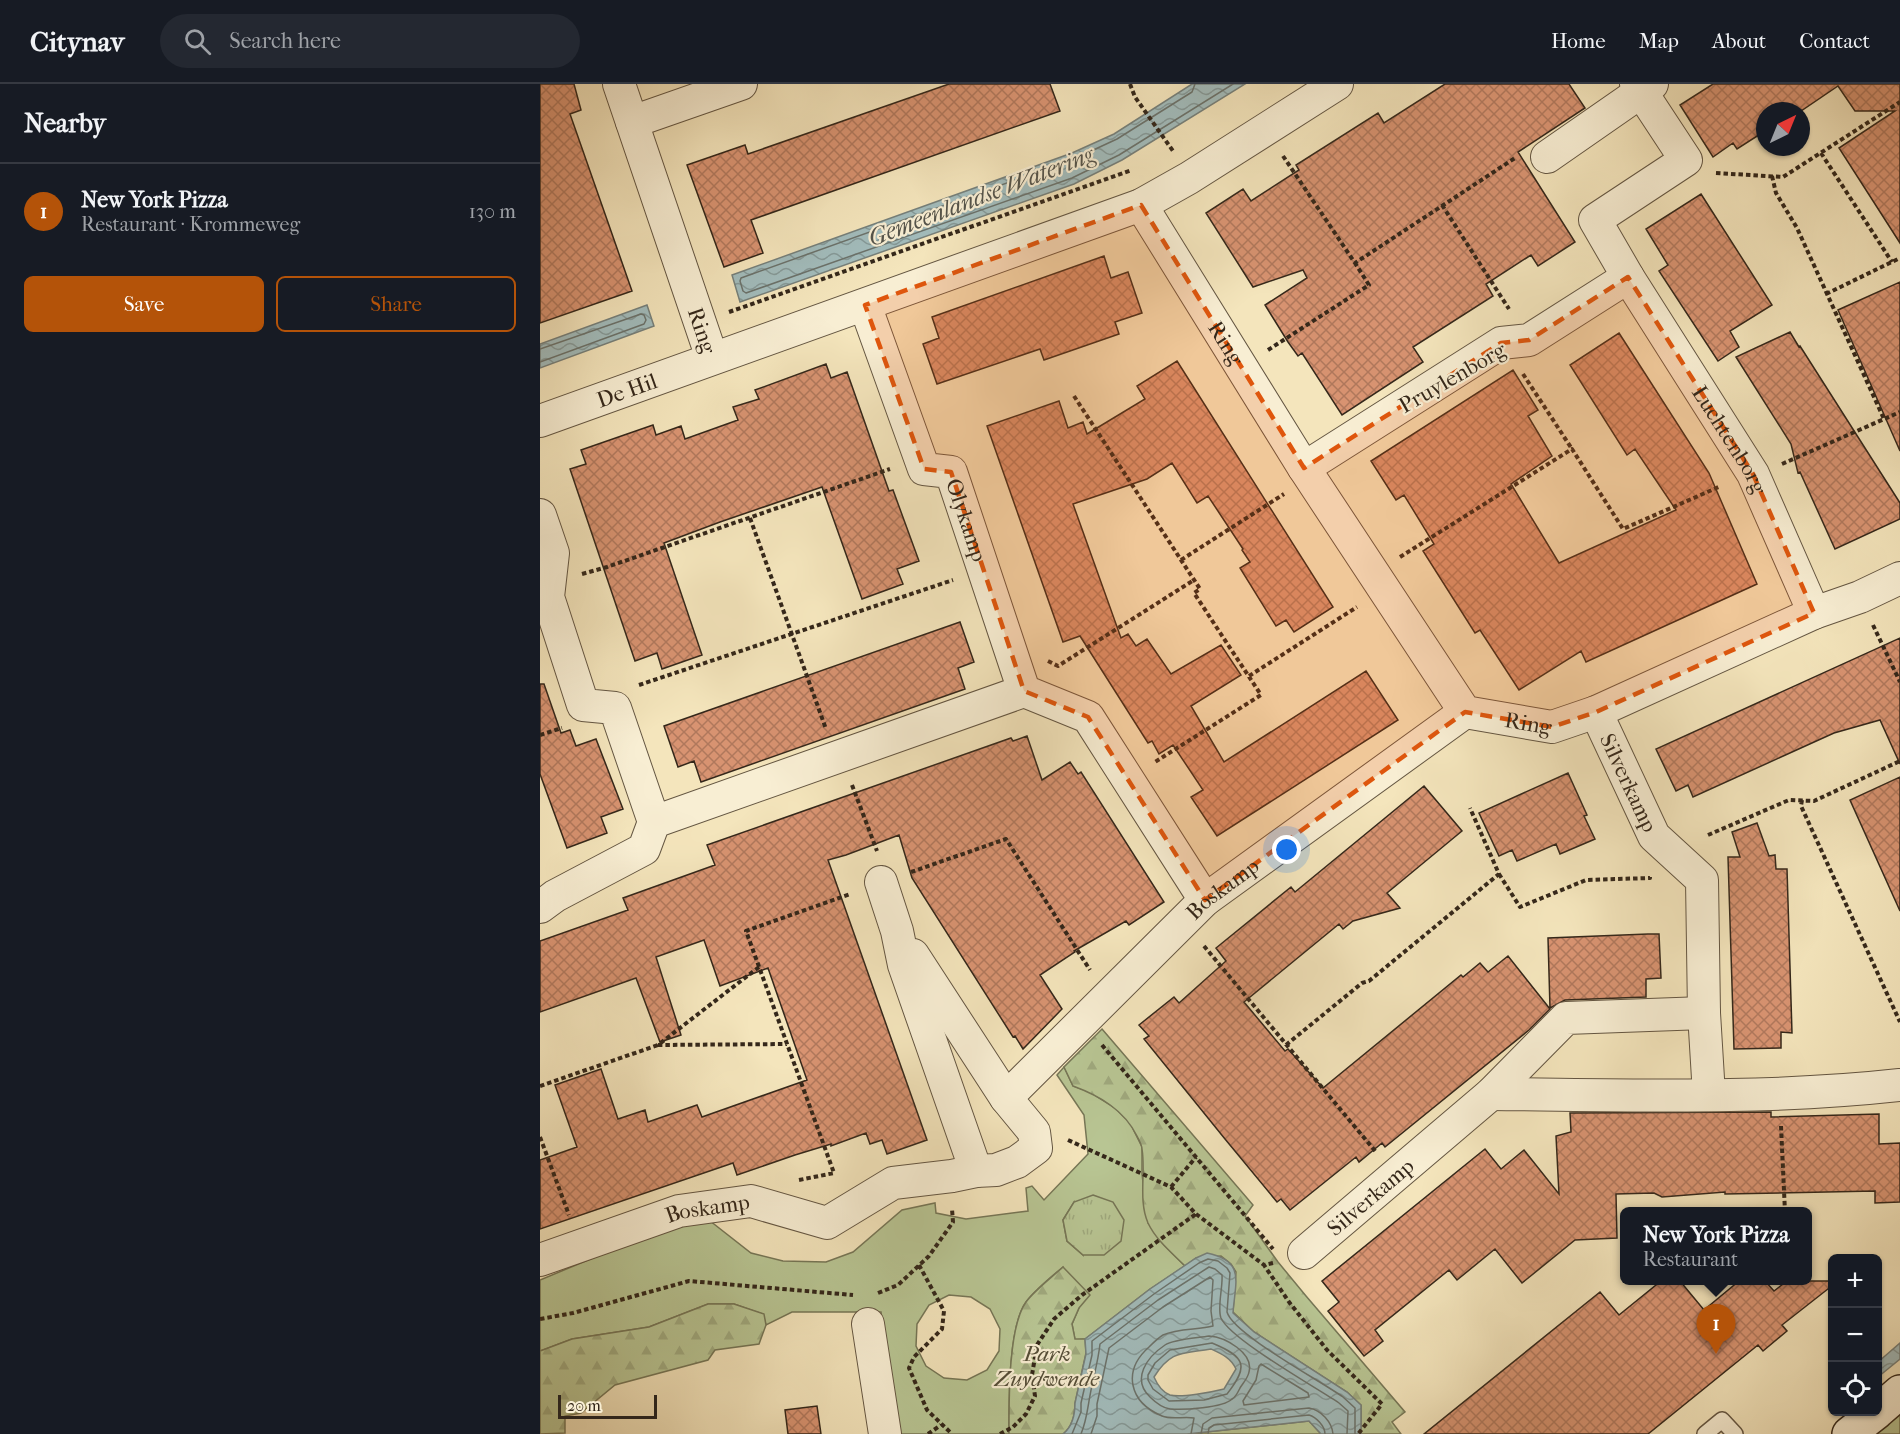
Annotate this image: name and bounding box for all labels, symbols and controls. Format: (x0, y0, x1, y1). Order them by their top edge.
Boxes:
search box (160, 14, 580, 68)
text: Citynav (30, 25, 124, 58)
icon: search (181, 25, 214, 58)
text: Search here (229, 28, 341, 54)
text: Home (1551, 29, 1606, 53)
text: Map (1639, 29, 1679, 53)
text: About (1712, 29, 1766, 53)
text: Contact (1799, 29, 1870, 53)
north arrow (1756, 102, 1810, 156)
text: Nearby (24, 108, 106, 139)
water label: Gemeenlandse Watering (864, 140, 1099, 252)
text: New York Pizza (81, 187, 228, 213)
text: 1 (40, 200, 47, 223)
text: 130 m (469, 200, 516, 223)
text: Restaurant · Krommeweg (81, 213, 300, 236)
button: Save (24, 276, 264, 332)
button: Share (276, 276, 516, 332)
street label: Ring (682, 304, 722, 357)
street label: Ring (1202, 316, 1249, 370)
street label: Pruylenborg (1394, 337, 1511, 419)
street label: De Hil (593, 368, 661, 414)
street label: Luchtenborg (1686, 381, 1772, 498)
street label: Olykamp (940, 475, 992, 565)
street label: Ring (1503, 707, 1554, 741)
street label: Silverkamp (1594, 730, 1662, 837)
your location (1272, 835, 1301, 864)
street label: Boskamp (1181, 853, 1265, 925)
street label: Silverkamp (1322, 1153, 1420, 1242)
street label: Boskamp (662, 1189, 752, 1229)
popup (1620, 1207, 1812, 1285)
text: New York Pizza (1643, 1222, 1789, 1248)
text: Restaurant (1643, 1248, 1738, 1271)
map controls (1828, 1254, 1882, 1416)
button: + (1828, 1254, 1882, 1308)
pin: 1 (1696, 1304, 1736, 1354)
button: − (1828, 1308, 1882, 1362)
park label: Park Zuydwende (993, 1341, 1100, 1392)
button: locate (1828, 1362, 1882, 1416)
scale bar (558, 1392, 657, 1420)
text: 20 m (567, 1396, 601, 1415)

